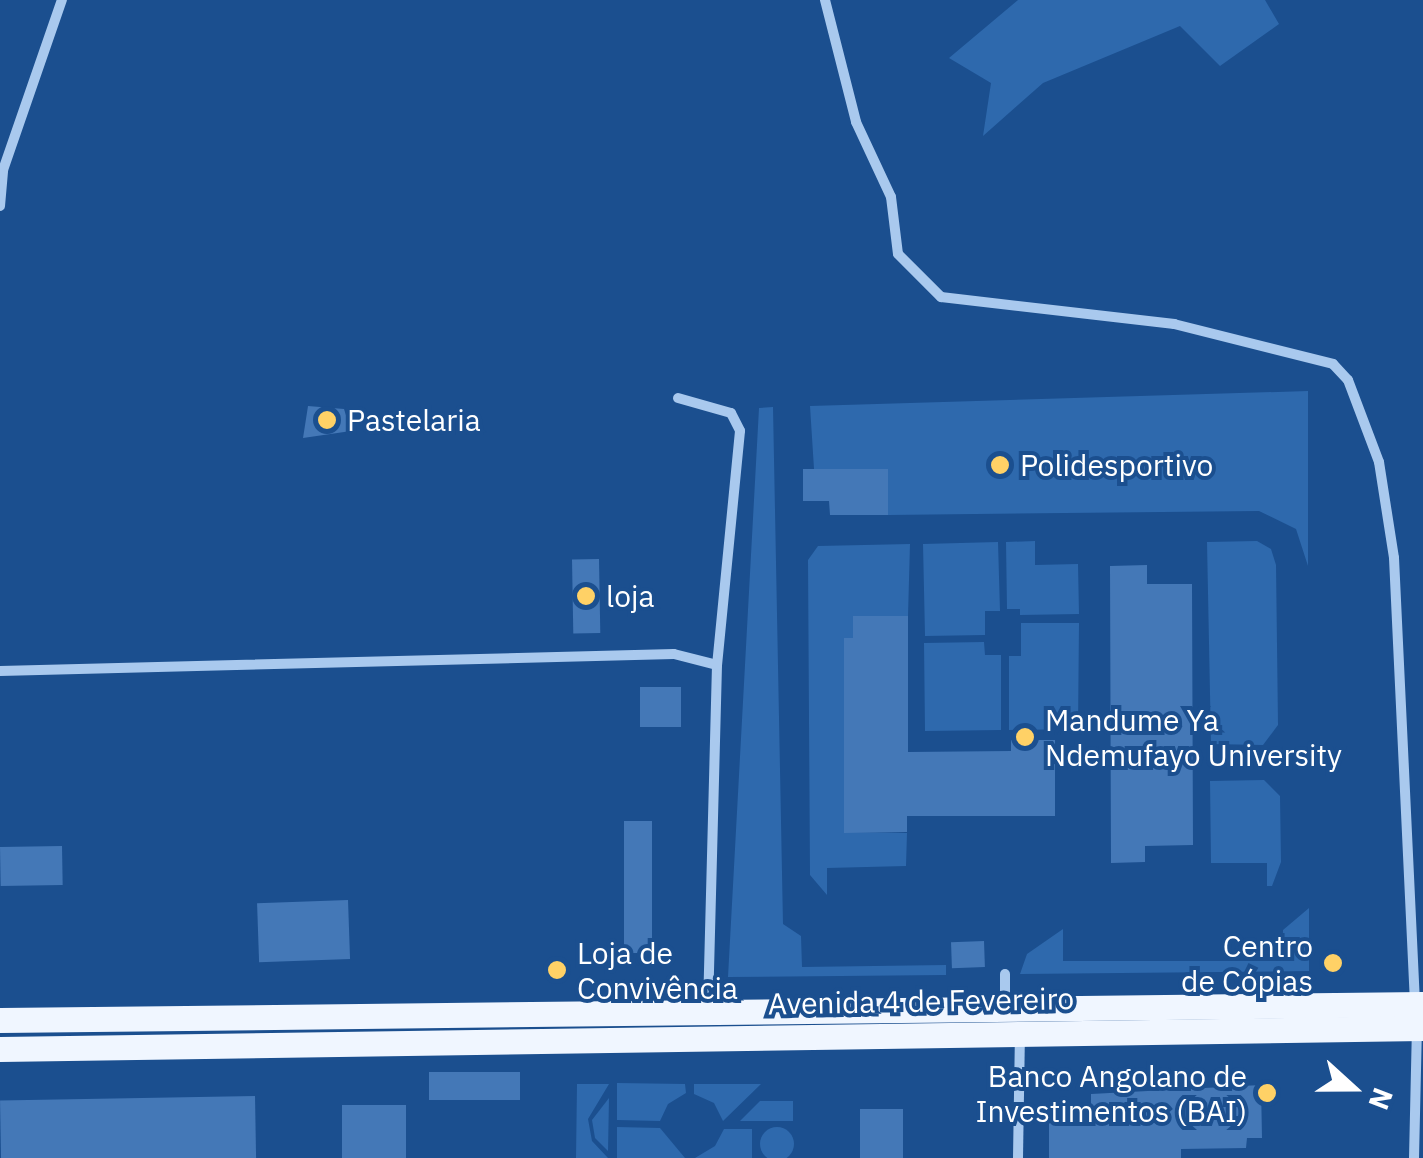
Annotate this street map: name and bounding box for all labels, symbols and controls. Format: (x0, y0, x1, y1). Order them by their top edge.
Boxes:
place label: Pastelaria (347, 402, 481, 438)
marker: Pastelaria (316, 409, 338, 431)
place label: Polidesportivo (1020, 447, 1213, 483)
marker: Polidesportivo (989, 454, 1011, 476)
place label: loja (606, 578, 654, 614)
marker: loja (575, 585, 597, 607)
place label: Mandume Ya Ndemufayo University (1045, 702, 1342, 772)
marker: Mandume Ya Ndemufayo University (1014, 726, 1036, 748)
place label: Centro de Cópias (1181, 928, 1313, 998)
place label: Loja de Convivência (577, 935, 738, 1006)
marker: Centro de Cópias (1322, 952, 1344, 974)
marker: Loja de Convivência (546, 959, 568, 981)
street label: Avenida 4 de Fevereiro (767, 980, 1075, 1022)
north arrow (1303, 1038, 1403, 1138)
place label: Banco Angolano de Investimentos (BAI) (976, 1058, 1247, 1128)
marker: Banco Angolano de Investimentos (BAI) (1256, 1082, 1278, 1104)
text: N (1361, 1083, 1402, 1115)

